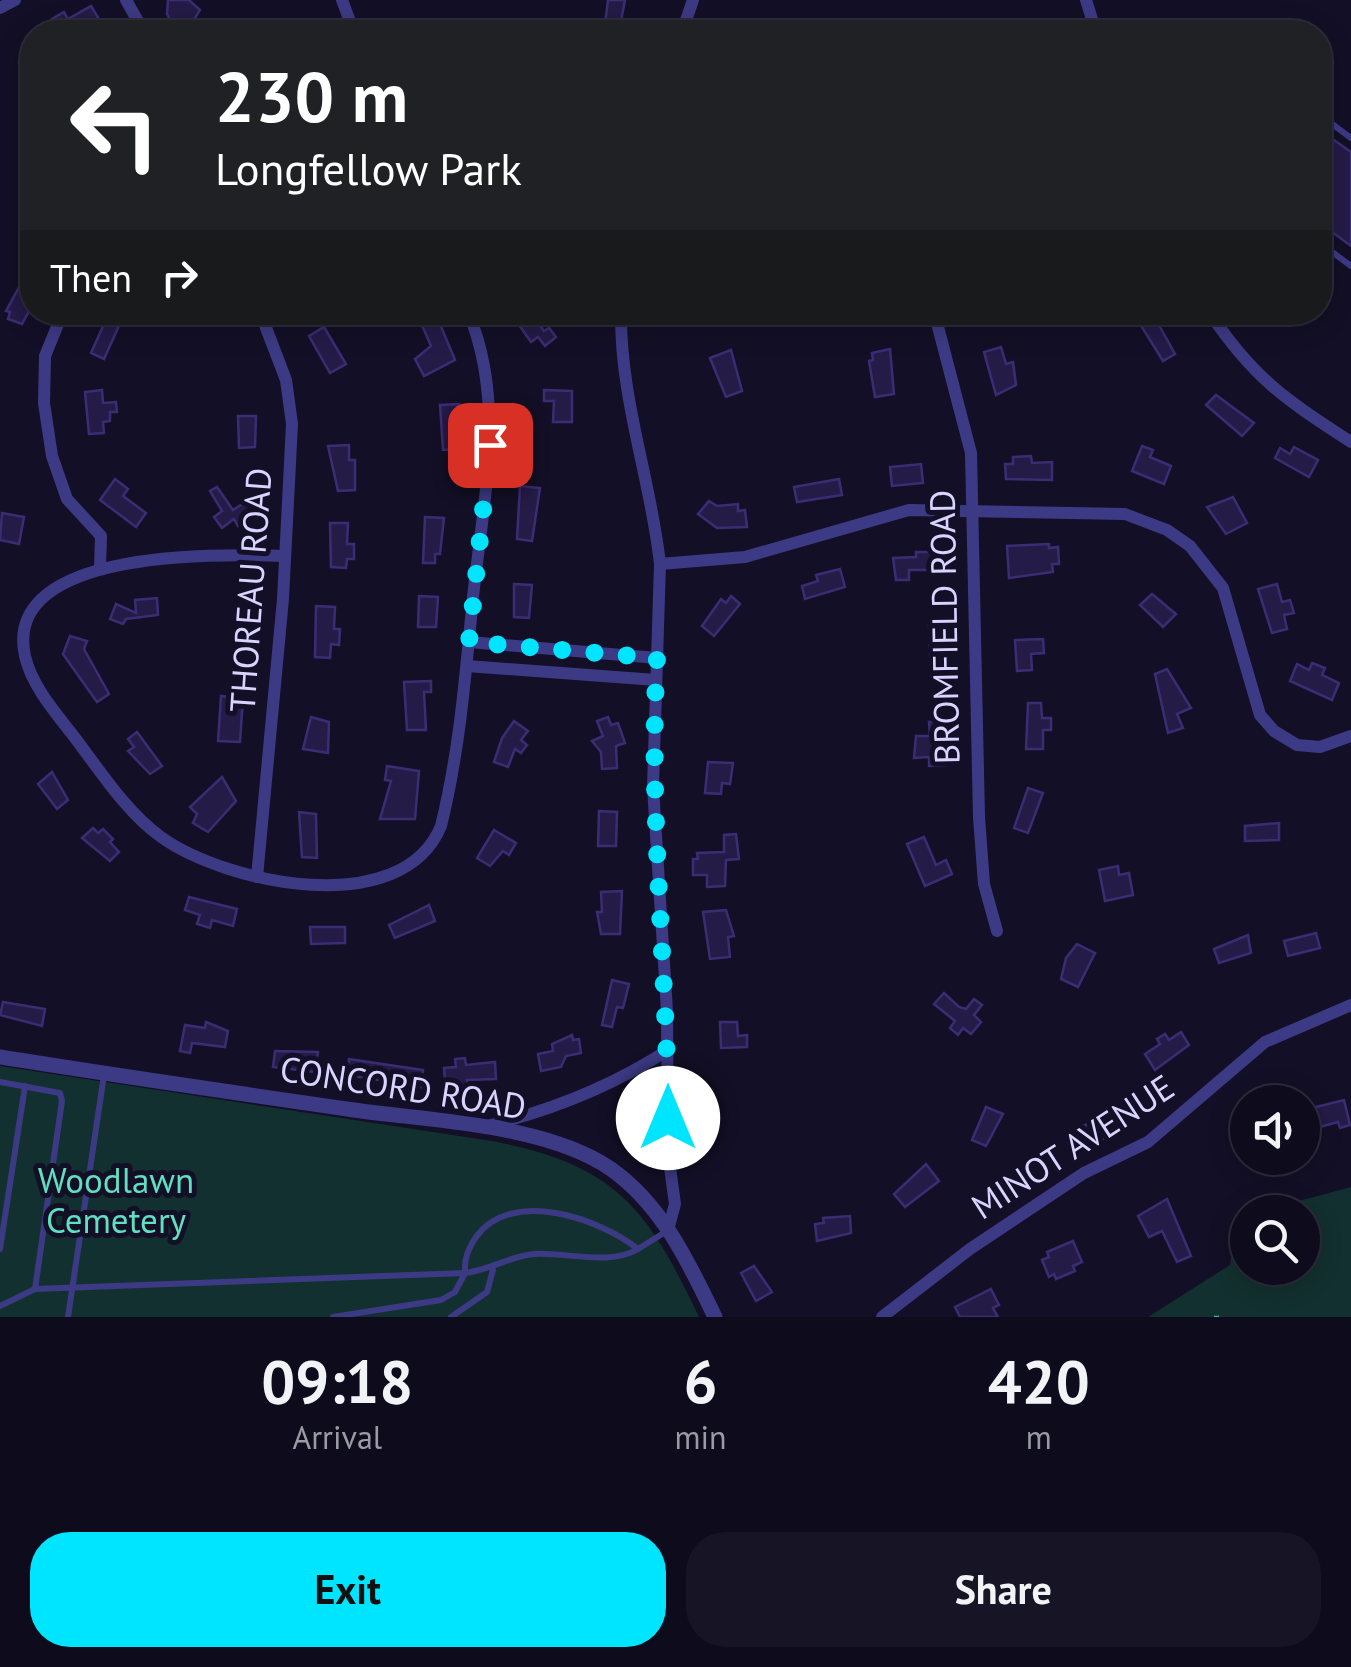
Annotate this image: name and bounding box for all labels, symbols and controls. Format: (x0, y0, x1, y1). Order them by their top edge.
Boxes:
text: 230 m (215, 51, 408, 141)
icon: left (50, 60, 180, 190)
text: Longfellow Park (215, 139, 522, 197)
icon: right (152, 250, 207, 305)
text: Then (50, 253, 132, 302)
pin (448, 403, 533, 488)
icon: arrive (463, 418, 518, 473)
street label: THOREAU ROAD (219, 466, 281, 714)
street label: BROMFIELD ROAD (919, 489, 969, 765)
street label: CONCORD ROAD (277, 1045, 529, 1129)
street label: MINOT AVENUE (962, 1064, 1183, 1229)
position arrow (616, 1066, 720, 1170)
map controls (1230, 1085, 1320, 1285)
button: sound (1230, 1085, 1320, 1175)
park label: Woodlawn Cemetery (38, 1157, 194, 1243)
button: search (1230, 1195, 1320, 1285)
text: 09:18 (261, 1342, 413, 1420)
text: 6 (684, 1342, 718, 1420)
text: 420 (988, 1342, 1090, 1420)
text: Arrival (292, 1416, 382, 1458)
text: min (675, 1416, 727, 1458)
text: m (1026, 1416, 1052, 1458)
button: Exit (30, 1532, 666, 1647)
button: Share (686, 1532, 1321, 1647)

